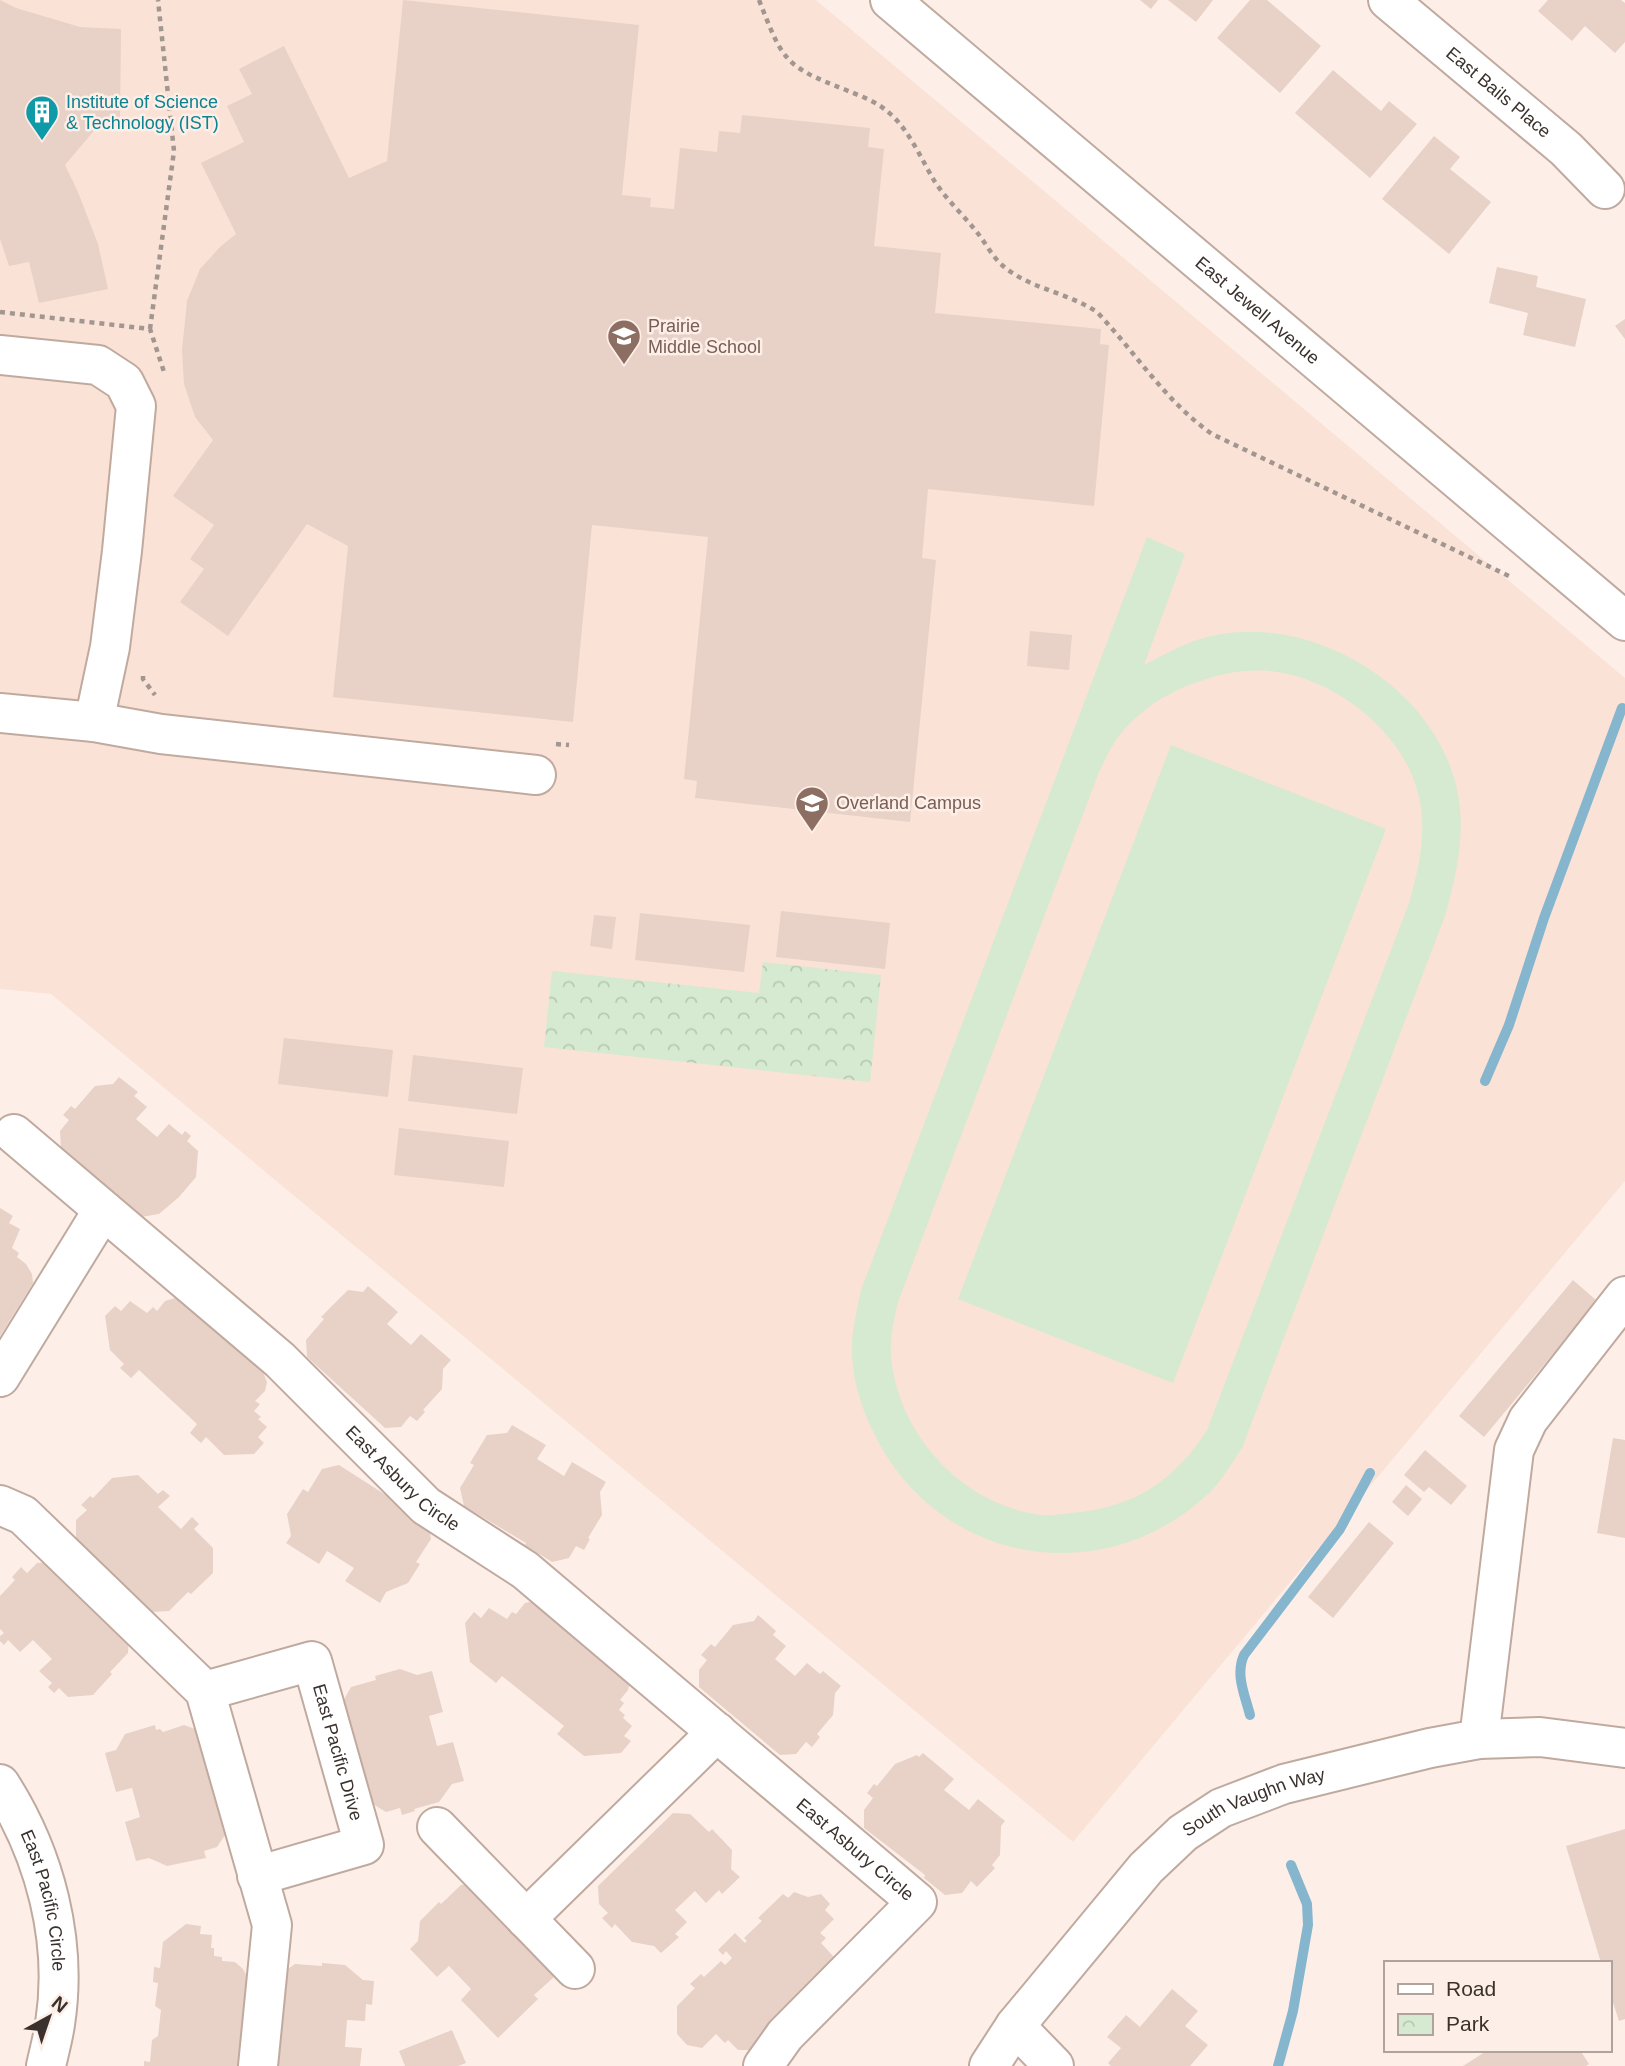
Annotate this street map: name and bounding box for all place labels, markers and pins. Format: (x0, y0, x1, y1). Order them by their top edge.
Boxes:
place label: Institute of Science & Technology (IST) (66, 92, 219, 133)
building icon: Institute of Science & Technology (IST) (23, 93, 61, 142)
place label: Prairie Middle School (648, 316, 761, 357)
school or university icon: Prairie Middle School (605, 317, 643, 366)
school or university icon: Overland Campus (793, 784, 831, 833)
place label: Overland Campus (836, 793, 981, 813)

